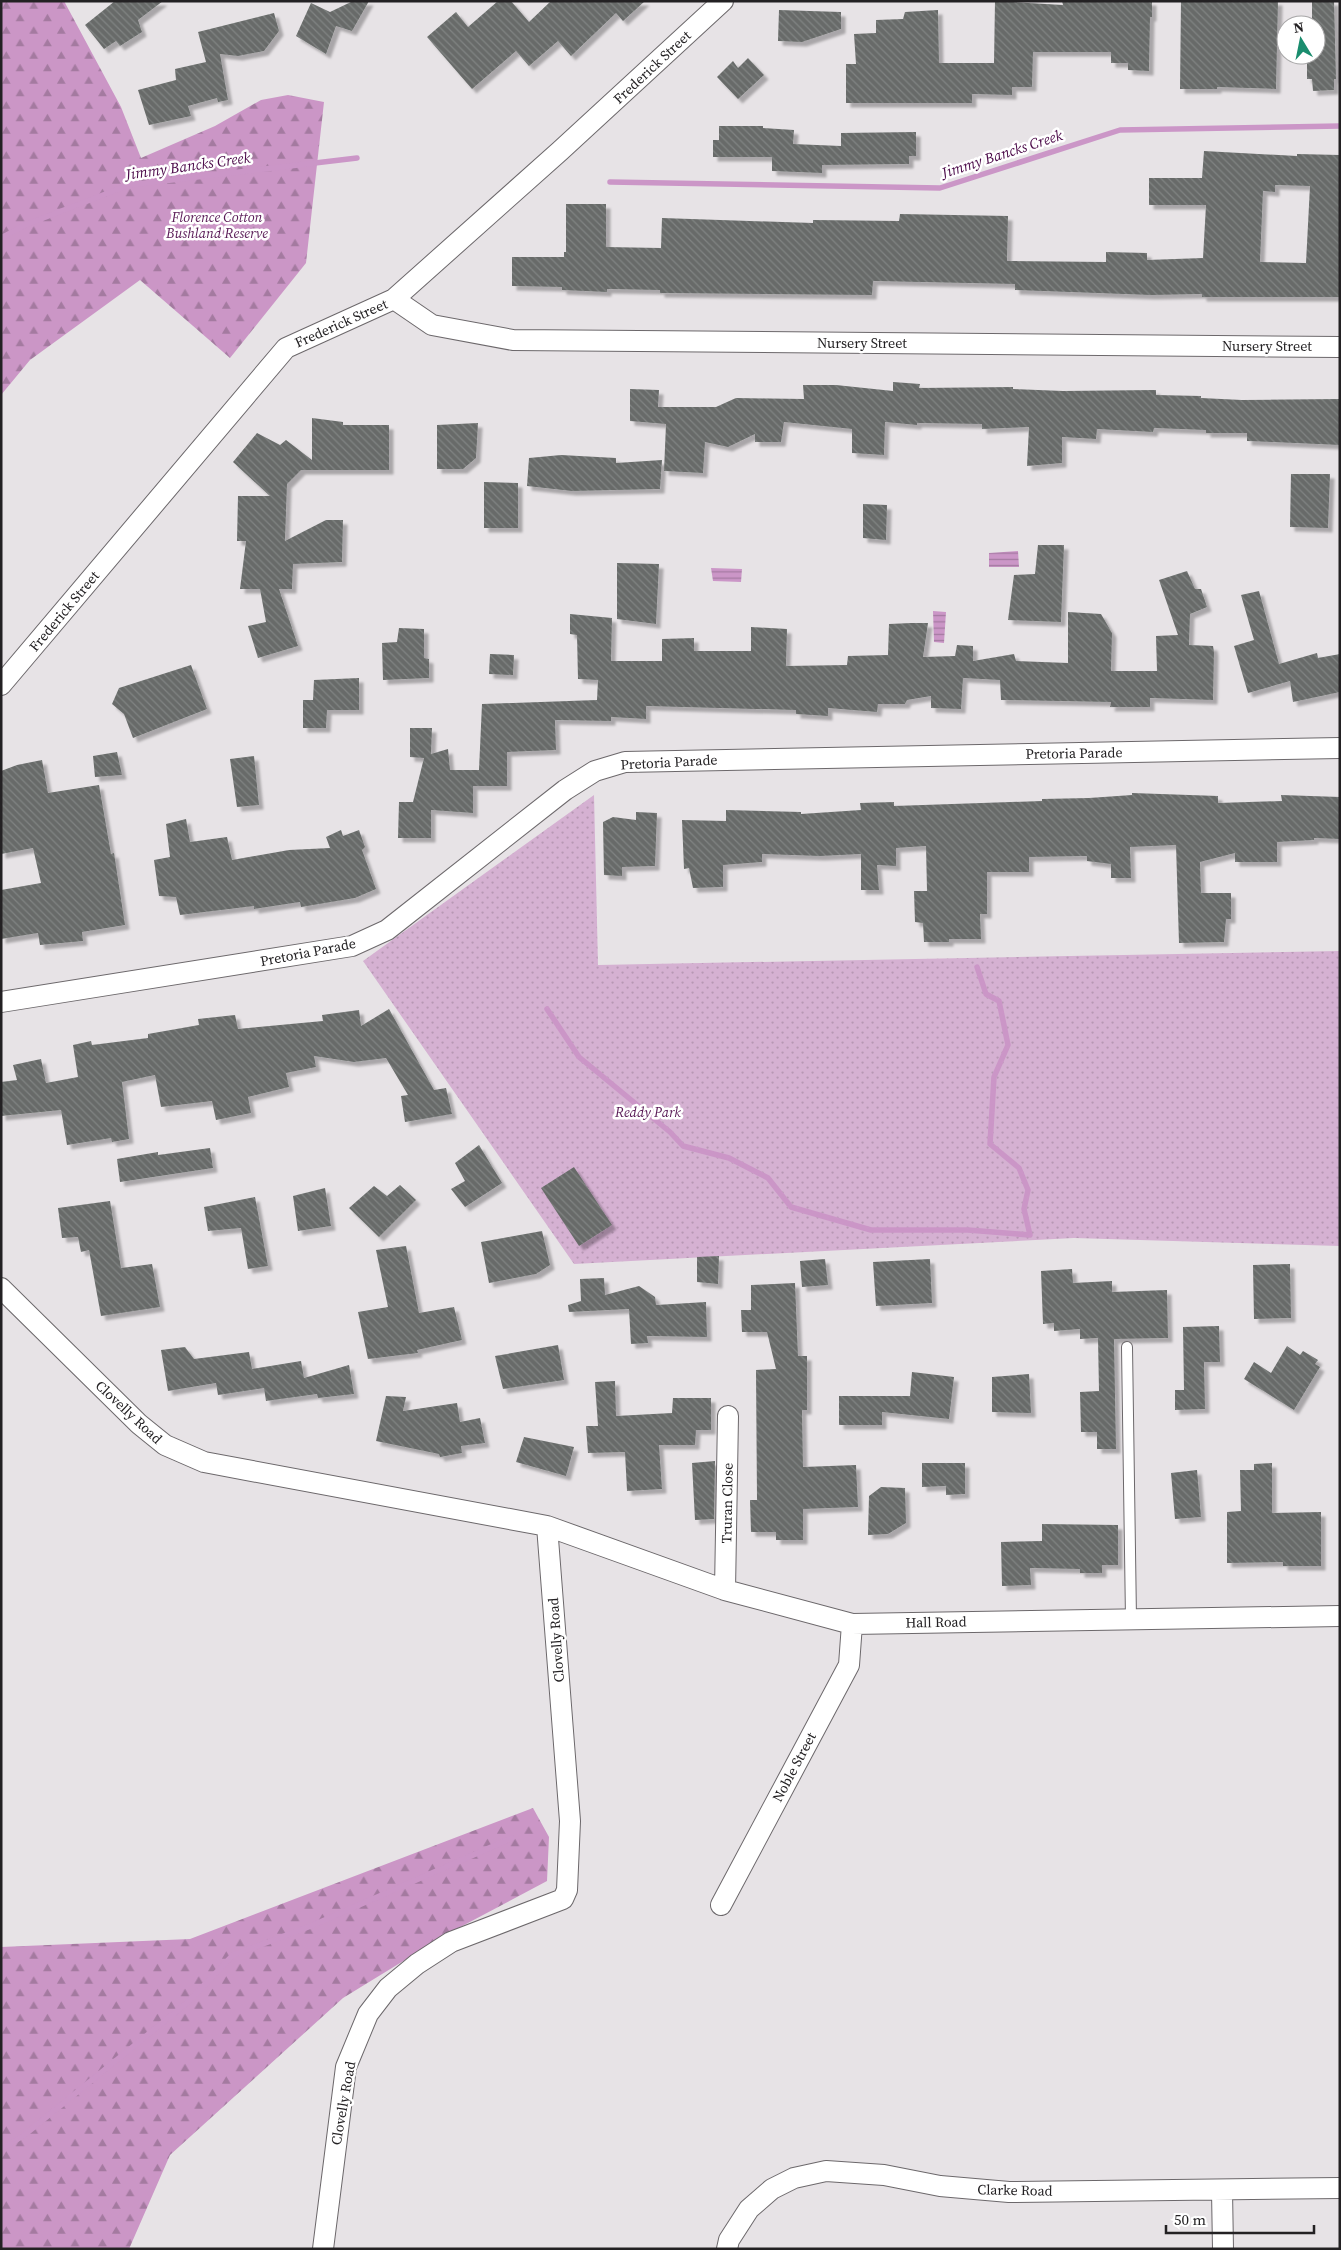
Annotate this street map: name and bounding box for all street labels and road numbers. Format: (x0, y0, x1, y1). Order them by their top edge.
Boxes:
street label: Frederick Street (609, 25, 696, 108)
street label: Frederick Street (291, 293, 391, 352)
street label: Nursery Street (817, 333, 907, 353)
street label: Nursery Street (1222, 336, 1312, 356)
street label: Frederick Street (24, 566, 104, 656)
street label: Pretoria Parade (1025, 742, 1123, 764)
street label: Pretoria Parade (620, 749, 718, 775)
street label: Pretoria Parade (258, 933, 358, 971)
street label: Clovelly Road (91, 1376, 167, 1448)
street label: Truran Close (716, 1463, 738, 1543)
street label: Clovelly Road (543, 1597, 569, 1683)
street label: Hall Road (905, 1611, 967, 1633)
street label: Noble Street (767, 1728, 821, 1805)
street label: Clovelly Road (326, 2059, 360, 2147)
street label: Clarke Road (977, 2179, 1053, 2201)

